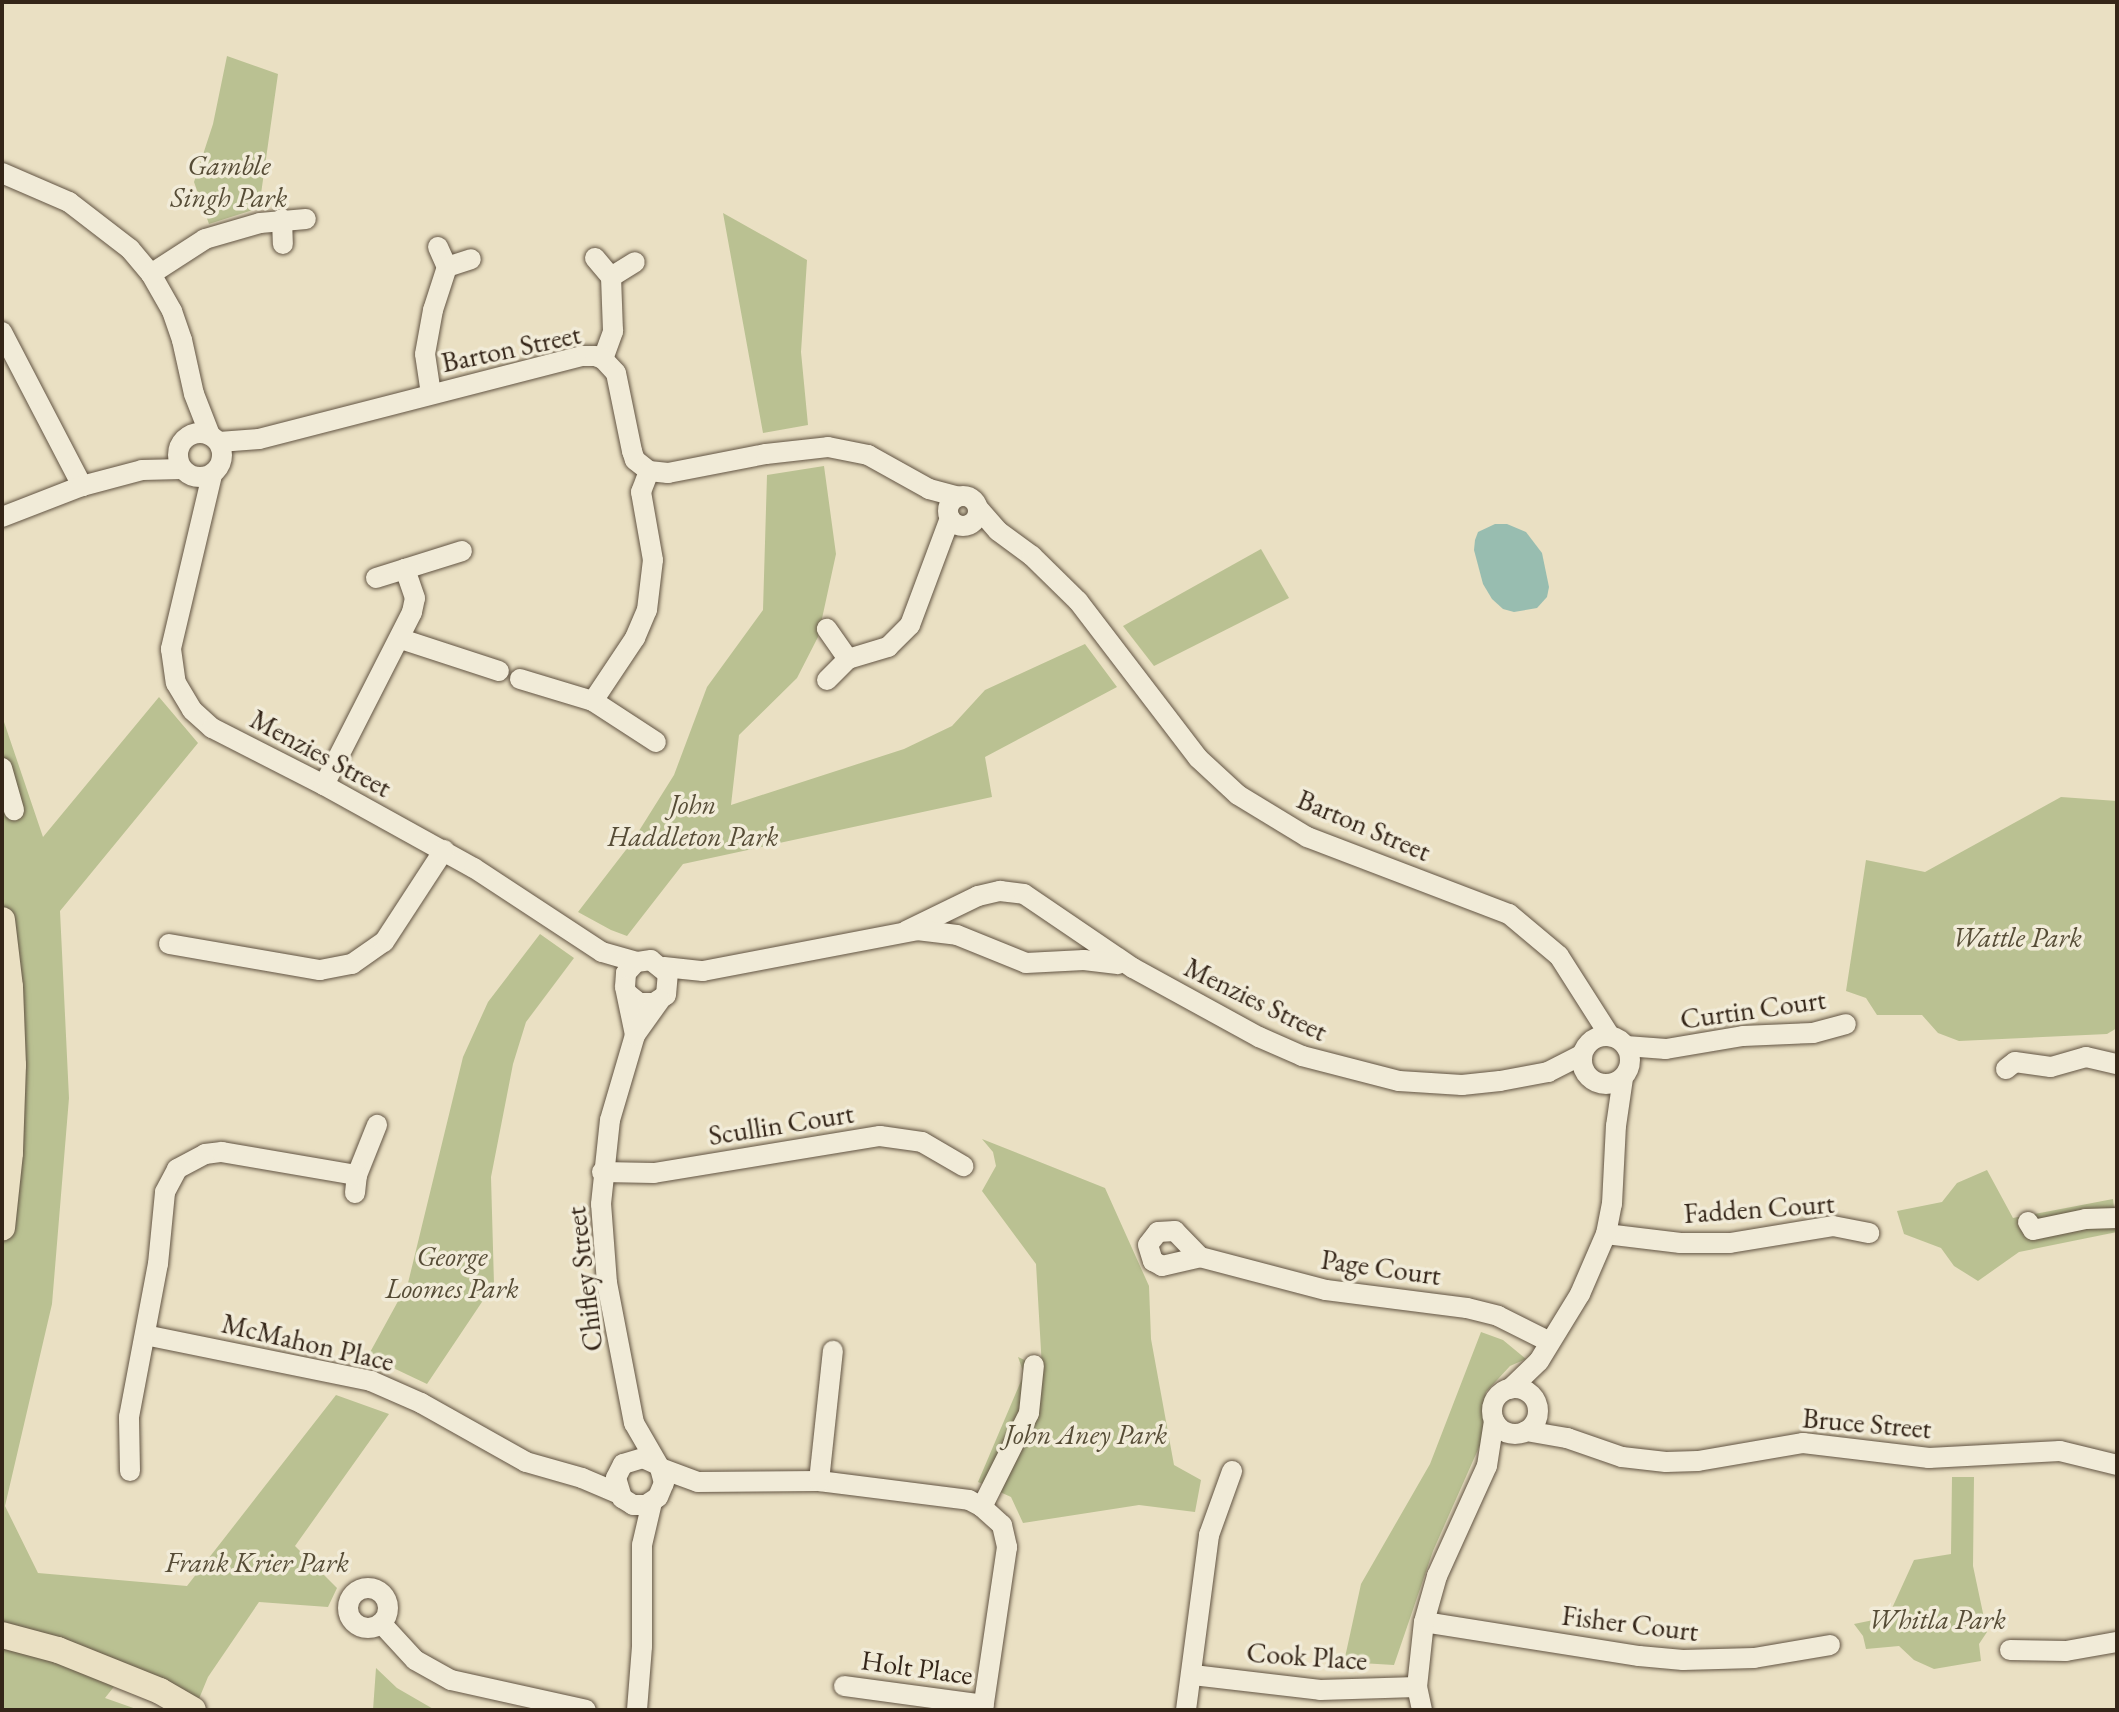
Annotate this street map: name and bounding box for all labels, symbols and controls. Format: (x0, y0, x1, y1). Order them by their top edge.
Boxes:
park label: Gamble Singh Park (171, 148, 287, 214)
street label: Barton Street (438, 317, 584, 379)
street label: Menzies Street (245, 702, 397, 804)
street label: Barton Street (1292, 782, 1436, 868)
park label: John Haddleton Park (607, 787, 779, 853)
park label: Wattle Park (1952, 920, 2082, 954)
street label: Menzies Street (1179, 950, 1333, 1048)
street label: Curtin Court (1678, 982, 1828, 1036)
street label: Scullin Court (706, 1096, 856, 1152)
street label: Fadden Court (1683, 1186, 1835, 1230)
street label: Chifley Street (558, 1205, 610, 1353)
park label: George Loomes Park (385, 1239, 519, 1305)
street label: Page Court (1319, 1242, 1443, 1292)
street label: McMahon Place (219, 1306, 397, 1378)
street label: Bruce Street (1801, 1401, 1933, 1445)
park label: John Aney Park (1005, 1417, 1167, 1451)
park label: Frank Krier Park (165, 1545, 349, 1579)
street label: Fisher Court (1560, 1598, 1700, 1648)
park label: Whitla Park (1868, 1602, 2006, 1636)
street label: Cook Place (1245, 1635, 1369, 1677)
street label: Holt Place (859, 1643, 975, 1691)

